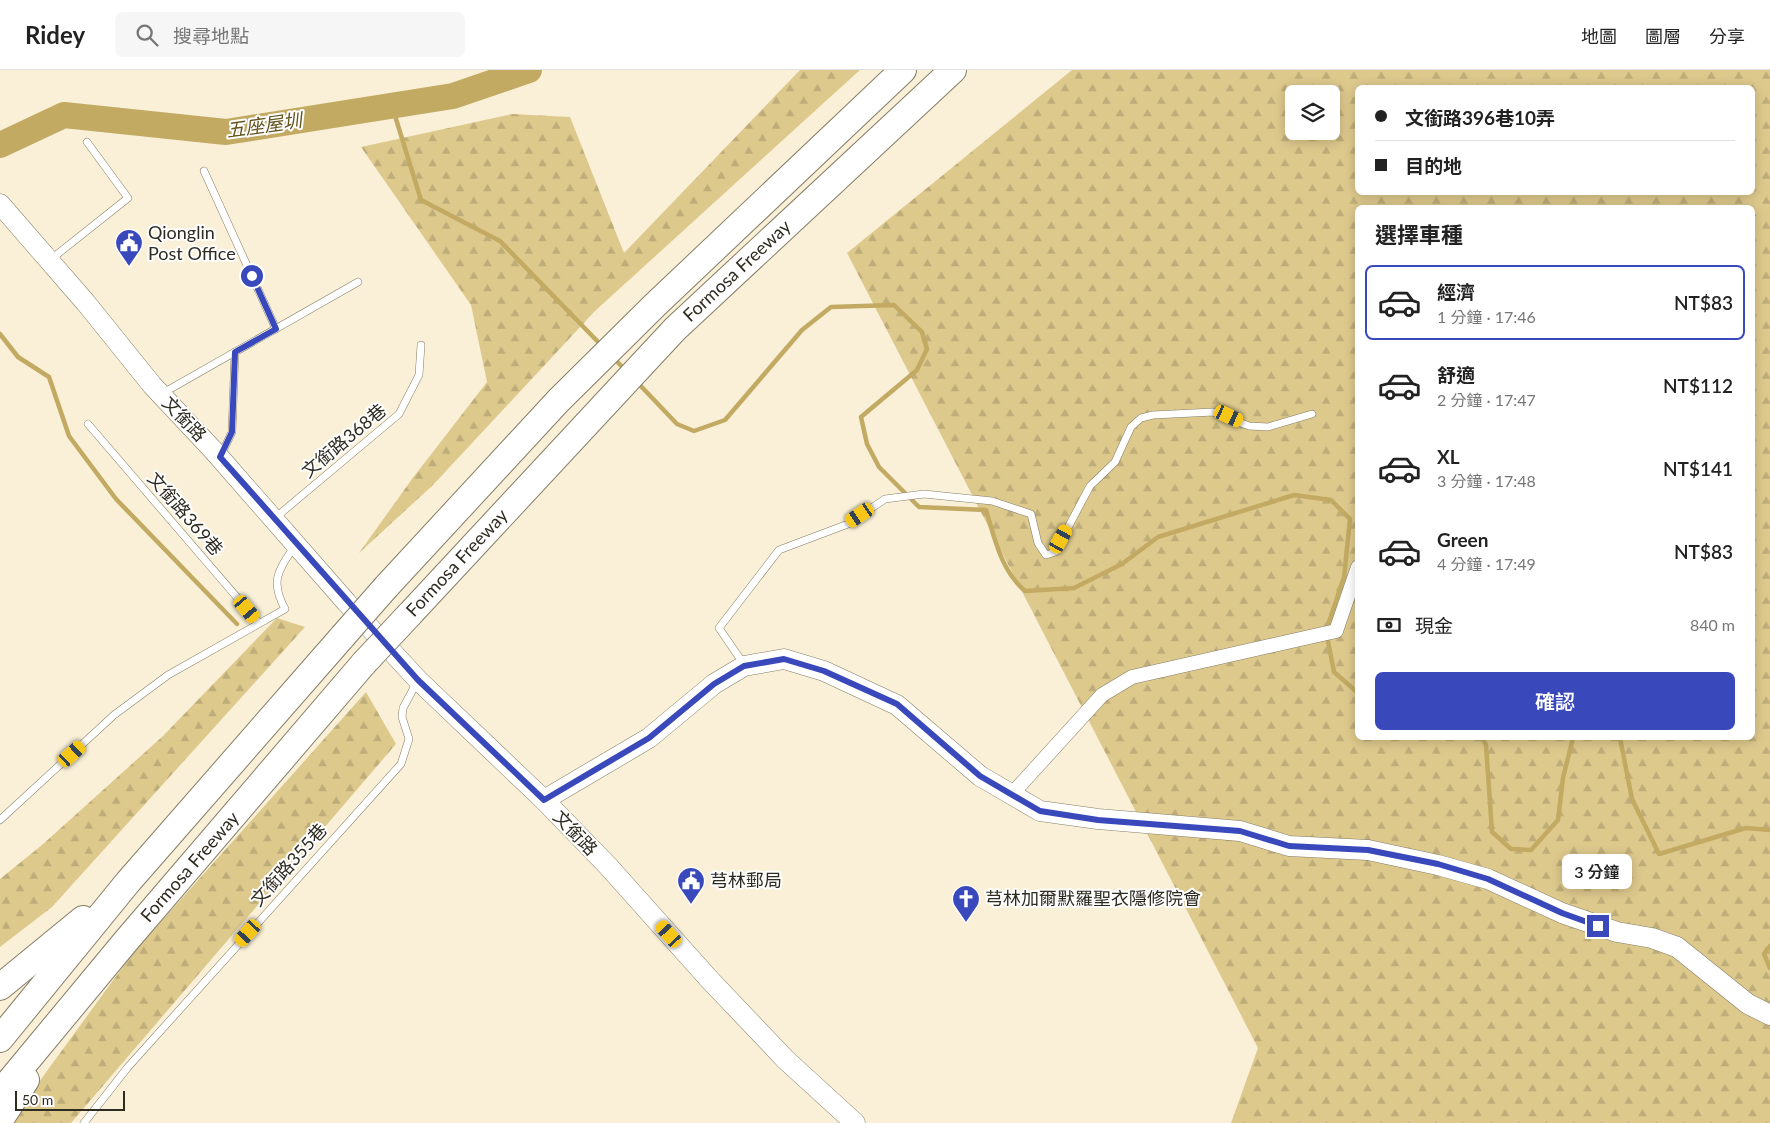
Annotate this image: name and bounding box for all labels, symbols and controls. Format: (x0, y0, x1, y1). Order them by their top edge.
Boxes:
search box (115, 12, 465, 57)
text: Ridey (25, 20, 85, 49)
icon: search (133, 21, 161, 49)
text: 搜尋地點 (173, 24, 249, 47)
text: 地圖 (1581, 25, 1617, 47)
text: 圖層 (1645, 25, 1681, 47)
text: 分享 (1709, 25, 1745, 47)
map controls (1285, 85, 1340, 140)
button: layers (1285, 85, 1340, 140)
text: 文銜路396巷10弄 (1405, 106, 1555, 129)
water label: 五座屋圳 (225, 107, 306, 141)
text: 目的地 (1405, 154, 1462, 177)
street label: Formosa Freeway (678, 214, 795, 326)
place label: Qionglin Post Office (148, 221, 236, 264)
text: 選擇車種 (1375, 221, 1463, 248)
public building icon: Qionglin Post Office (114, 228, 144, 267)
route start (241, 265, 263, 287)
icon: car (1377, 280, 1422, 325)
text: 經濟 (1437, 280, 1475, 303)
text: NT$83 (1674, 291, 1733, 314)
text: 1 分鐘 · 17:46 (1437, 307, 1536, 326)
icon: car (1377, 363, 1422, 408)
text: 舒適 (1437, 363, 1475, 386)
text: NT$112 (1663, 374, 1733, 397)
text: 2 分鐘 · 17:47 (1437, 390, 1536, 409)
street label: 文銜路 (158, 391, 211, 445)
street label: 文銜路368巷 (297, 399, 390, 482)
car (1212, 403, 1245, 429)
text: XL (1437, 445, 1460, 468)
icon: car (1377, 446, 1422, 491)
text: NT$141 (1663, 457, 1733, 480)
street label: 文銜路369巷 (144, 467, 228, 560)
text: 3 分鐘 · 17:48 (1437, 471, 1536, 490)
car (843, 500, 876, 530)
street label: Formosa Freeway (401, 503, 512, 621)
car (1047, 522, 1074, 556)
text: Green (1437, 528, 1488, 551)
icon: car (1377, 529, 1422, 574)
text: NT$83 (1674, 540, 1733, 563)
text: 4 分鐘 · 17:49 (1437, 554, 1536, 573)
car (231, 593, 262, 625)
icon: cash (1375, 611, 1403, 639)
text: 現金 (1415, 614, 1453, 637)
text: 840 m (1690, 615, 1735, 634)
button: 確認 (1375, 672, 1735, 730)
car (55, 738, 88, 770)
street label: 文銜路 (549, 805, 602, 859)
street label: Formosa Freeway (135, 806, 244, 926)
street label: 文銜路355巷 (246, 819, 331, 910)
callout: 3 分鐘 (1563, 854, 1633, 888)
text: 3 分鐘 (1574, 862, 1620, 881)
public building icon: 芎林郵局 (676, 866, 706, 905)
place label: 芎林郵局 (710, 869, 782, 891)
church icon: 芎林加爾默羅聖衣隱修院會 (951, 884, 981, 923)
place label: 芎林加爾默羅聖衣隱修院會 (985, 887, 1201, 909)
route end (1587, 915, 1609, 937)
car (232, 917, 263, 949)
car (653, 918, 684, 950)
scale bar (15, 1088, 125, 1111)
text: 50 m (22, 1091, 53, 1108)

